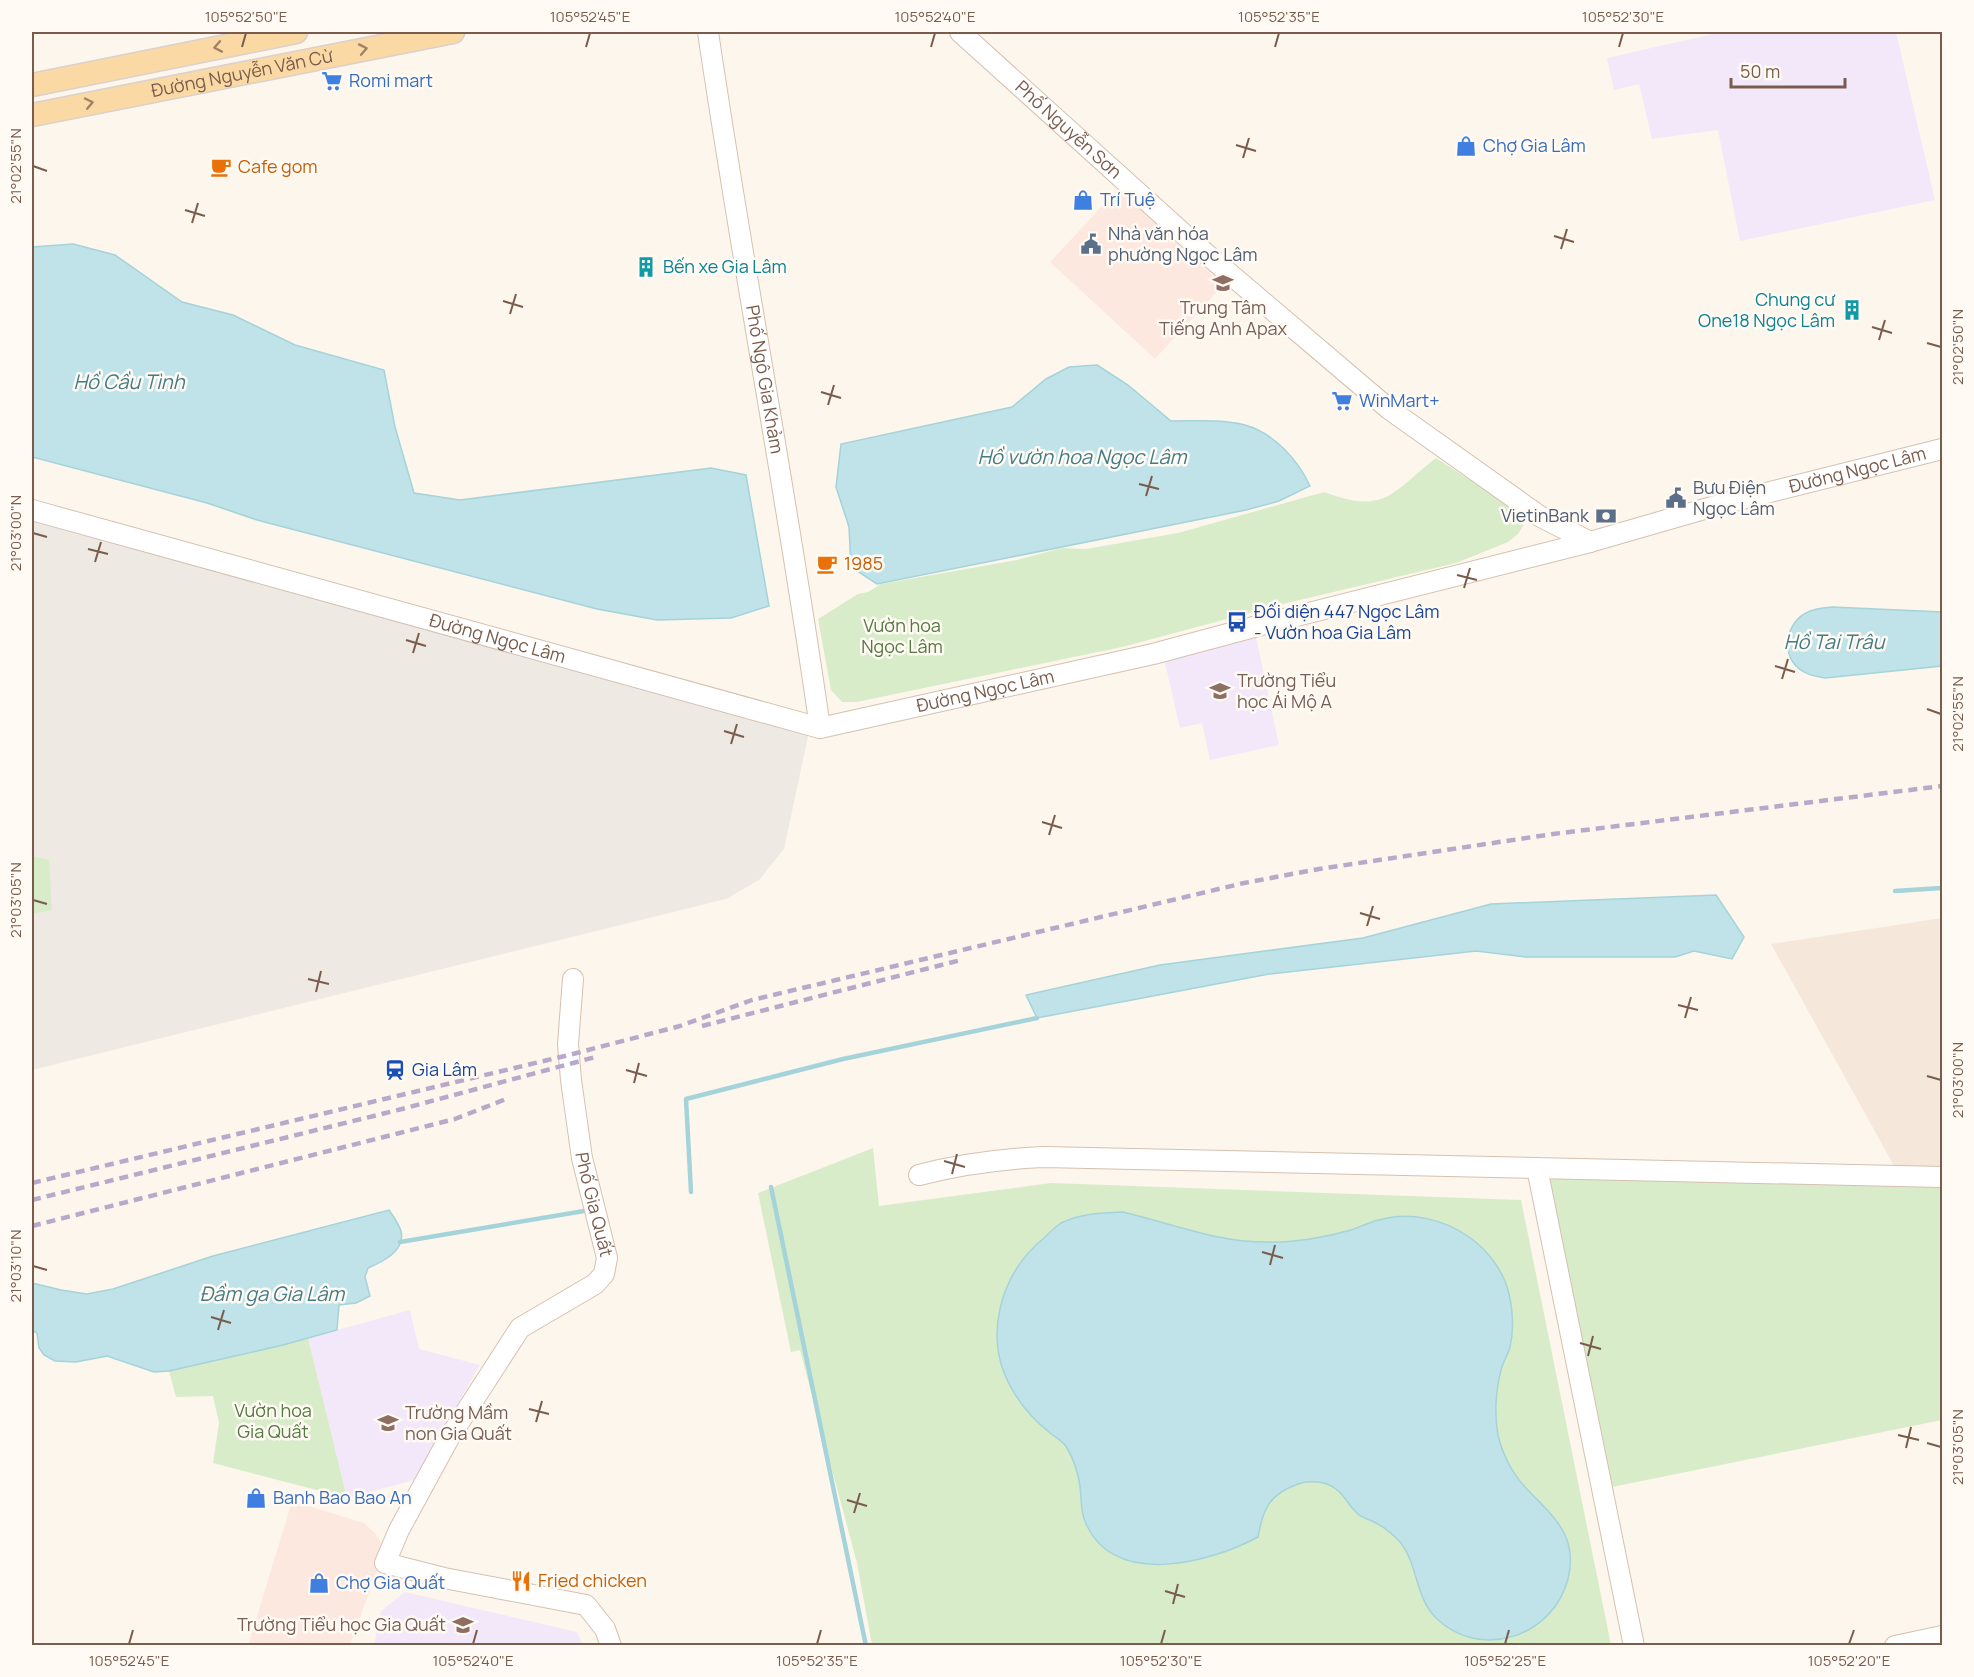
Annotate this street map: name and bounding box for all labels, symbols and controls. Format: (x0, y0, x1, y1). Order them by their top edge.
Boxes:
text: 105°52'50"E (205, 6, 287, 27)
text: 105°52'45"E (550, 6, 630, 27)
text: 105°52'40"E (894, 6, 976, 27)
text: 105°52'35"E (1238, 6, 1320, 27)
text: 105°52'30"E (1582, 6, 1664, 27)
one-way arrow (213, 40, 223, 53)
street label: Đường Nguyễn Văn Cừ (149, 43, 336, 102)
one-way arrow (357, 43, 367, 56)
scale bar (1731, 51, 1845, 89)
text: 50 m (1740, 59, 1780, 83)
place label: Romi mart (349, 68, 433, 92)
supermarket icon: Romi mart (320, 69, 344, 93)
street label: Phố Nguyễn Sơn (1011, 75, 1127, 183)
one-way arrow (84, 97, 94, 110)
text: 21°02'55"N (5, 128, 26, 204)
place label: Chợ Gia Lâm (1483, 133, 1586, 157)
shop icon: Chợ Gia Lâm (1454, 134, 1478, 158)
place label: Cafe gom (238, 154, 318, 178)
cafe icon: Cafe gom (209, 155, 233, 179)
place label: Trí Tuệ (1100, 187, 1155, 211)
shop icon: Trí Tuệ (1071, 188, 1095, 212)
place label: Nhà văn hóa phường Ngọc Lâm (1108, 221, 1258, 266)
public building icon: Nhà văn hóa phường Ngọc Lâm (1079, 232, 1103, 256)
place label: Bến xe Gia Lâm (663, 254, 787, 278)
building icon: Bến xe Gia Lâm (634, 255, 658, 279)
school or university icon: Trung Tâm Tiếng Anh Apax (1211, 271, 1235, 295)
place label: Chung cư One18 Ngọc Lâm (1698, 287, 1836, 332)
place label: Trung Tâm Tiếng Anh Apax (1159, 295, 1288, 340)
building icon: Chung cư One18 Ngọc Lâm (1840, 298, 1864, 322)
street label: Phố Ngô Gia Khảm (741, 303, 790, 455)
text: 21°02'50"N (1947, 309, 1968, 385)
water label: Hồ Cầu Tình (73, 368, 186, 395)
place label: WinMart+ (1359, 388, 1440, 412)
supermarket icon: WinMart+ (1330, 389, 1354, 413)
street label: Đường Ngọc Lâm (1786, 440, 1928, 498)
water label: Hồ vườn hoa Ngọc Lâm (977, 443, 1189, 470)
place label: Bưu Điện Ngọc Lâm (1693, 475, 1775, 520)
public building icon: Bưu Điện Ngọc Lâm (1664, 486, 1688, 510)
text: 21°03'00"N (5, 495, 26, 571)
place label: VietinBank (1501, 503, 1590, 527)
bank icon: VietinBank (1594, 504, 1618, 528)
place label: 1985 (844, 551, 883, 575)
cafe icon: 1985 (815, 552, 839, 576)
place label: Đối diện 447 Ngọc Lâm - Vườn hoa Gia Lâm (1254, 599, 1440, 644)
street label: Đường Ngọc Lâm (427, 608, 569, 668)
bus stop icon: Đối diện 447 Ngọc Lâm - Vườn hoa Gia Lâm (1225, 610, 1249, 634)
park label: Vườn hoa Ngọc Lâm (861, 613, 943, 658)
water label: Hồ Tai Trâu (1784, 628, 1886, 655)
street label: Đường Ngọc Lâm (914, 663, 1056, 717)
place label: Trường Tiểu học Ái Mộ A (1237, 668, 1336, 713)
text: 21°02'55"N (1947, 676, 1968, 752)
school or university icon: Trường Tiểu học Ái Mộ A (1208, 679, 1232, 703)
text: 21°03'05"N (5, 862, 26, 938)
text: 21°03'00"N (1947, 1042, 1968, 1118)
place label: Gia Lâm (412, 1057, 477, 1081)
station icon: Gia Lâm (383, 1058, 407, 1082)
street label: Phố Gia Quất (570, 1150, 619, 1259)
text: 21°03'10"N (5, 1230, 26, 1302)
water label: Đầm ga Gia Lâm (200, 1280, 346, 1307)
park label: Vườn hoa Gia Quất (234, 1398, 312, 1443)
place label: Trường Mầm non Gia Quất (405, 1400, 512, 1445)
text: 21°03'05"N (1947, 1409, 1968, 1485)
school or university icon: Trường Mầm non Gia Quất (376, 1411, 400, 1435)
place label: Banh Bao Bao An (273, 1485, 412, 1509)
shop icon: Banh Bao Bao An (244, 1486, 268, 1510)
place label: Fried chicken (538, 1568, 647, 1592)
restaurant icon: Fried chicken (509, 1569, 533, 1593)
place label: Chợ Gia Quất (336, 1570, 445, 1594)
shop icon: Chợ Gia Quất (307, 1571, 331, 1595)
place label: Trường Tiểu học Gia Quất (237, 1612, 446, 1636)
school or university icon: Trường Tiểu học Gia Quất (451, 1613, 475, 1637)
text: 105°52'45"E (89, 1650, 169, 1671)
text: 105°52'40"E (432, 1650, 514, 1671)
text: 105°52'35"E (776, 1650, 858, 1671)
text: 105°52'30"E (1120, 1650, 1202, 1671)
text: 105°52'25"E (1464, 1650, 1546, 1671)
text: 105°52'20"E (1808, 1650, 1890, 1671)

